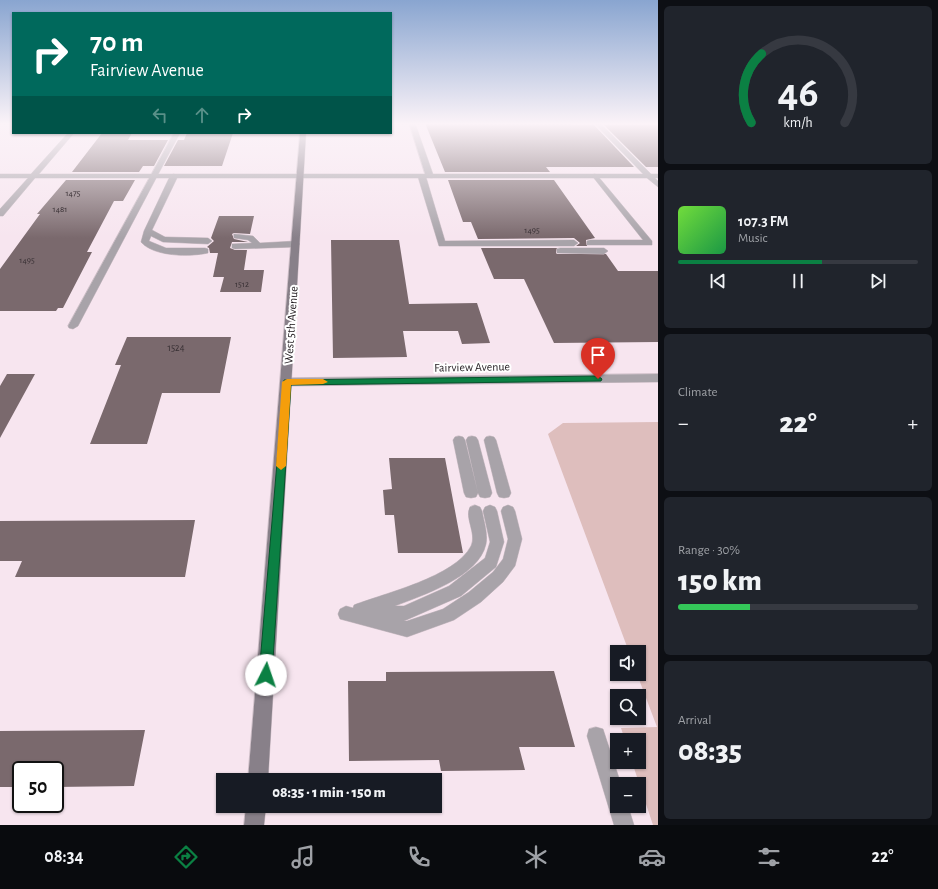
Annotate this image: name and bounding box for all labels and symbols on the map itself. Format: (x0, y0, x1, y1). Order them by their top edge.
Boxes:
house number: 1475 (66, 189, 81, 198)
house number: 1481 (53, 205, 67, 214)
house number: 1495 (524, 226, 540, 235)
house number: 1495 (19, 256, 35, 265)
house number: 1512 (235, 280, 249, 289)
street label: West 5th Avenue (282, 286, 300, 364)
pin (581, 338, 615, 379)
house number: 1524 (168, 343, 185, 353)
street label: Fairview Avenue (434, 360, 510, 374)
position arrow (245, 654, 287, 696)
speed limit sign: 50 (12, 761, 64, 813)

